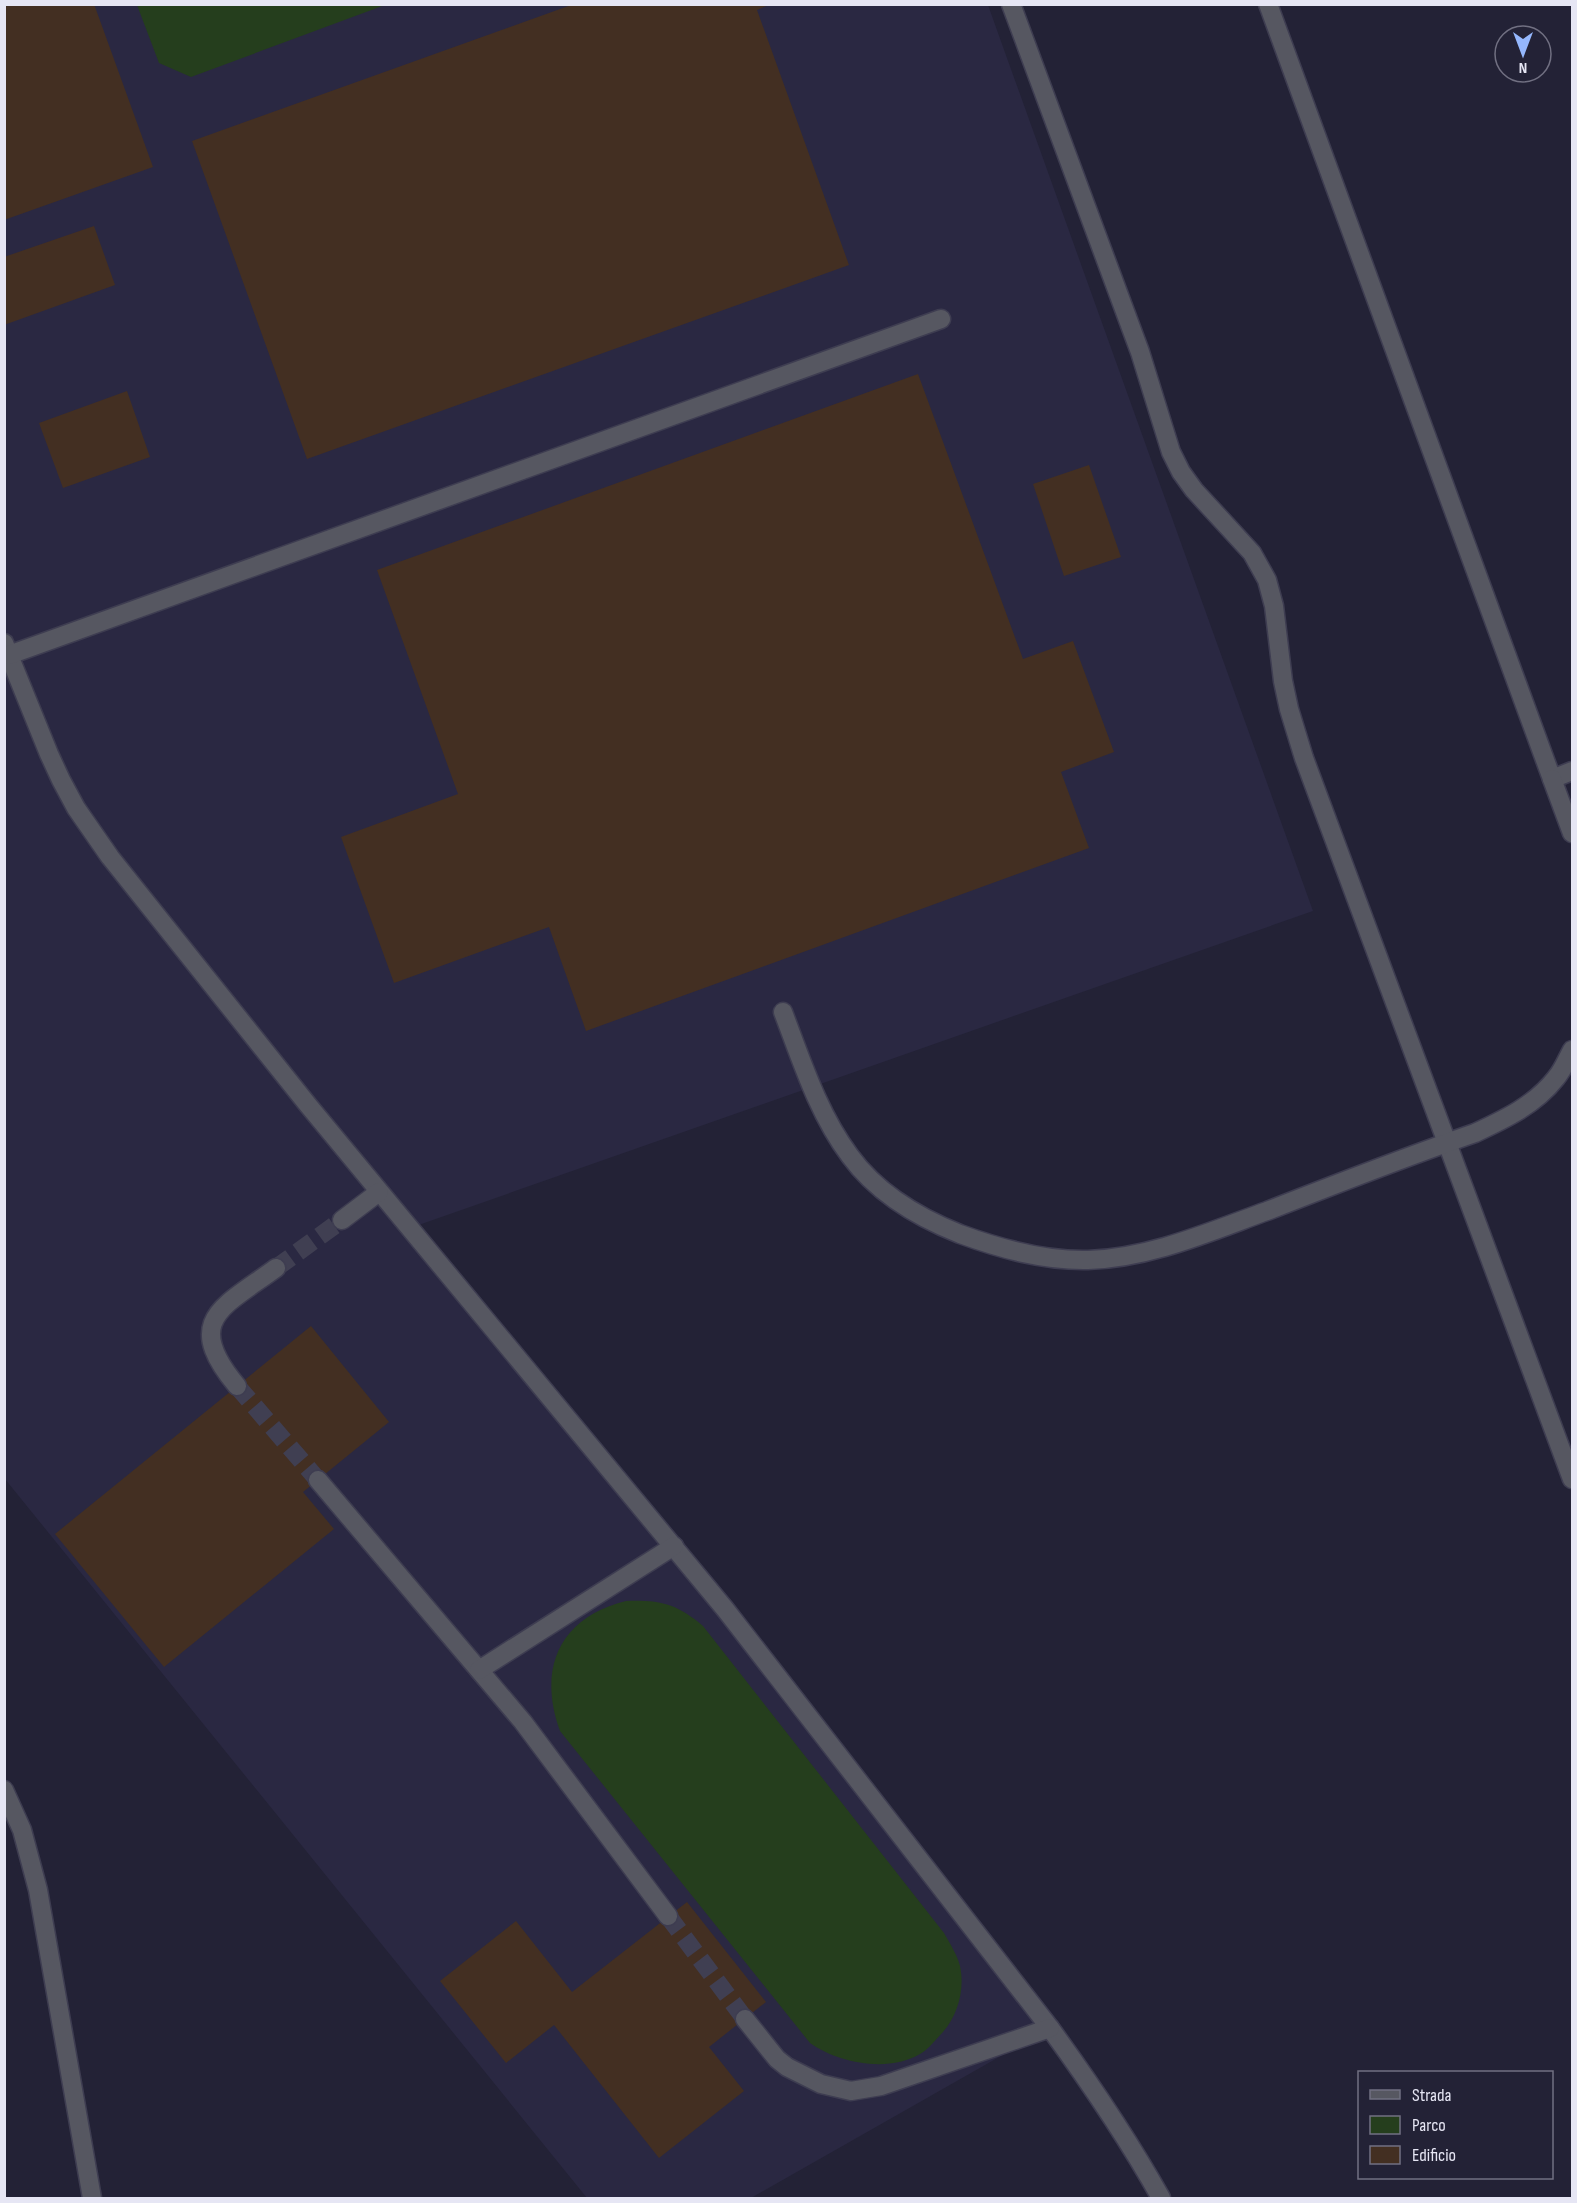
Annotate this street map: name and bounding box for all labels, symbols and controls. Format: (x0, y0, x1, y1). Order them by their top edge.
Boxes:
north arrow (1493, 24, 1553, 84)
text: N (1519, 58, 1527, 77)
legend (1358, 2071, 1553, 2179)
text: Strada (1412, 2085, 1452, 2106)
text: Parco (1412, 2115, 1446, 2136)
text: Edificio (1412, 2145, 1456, 2166)

